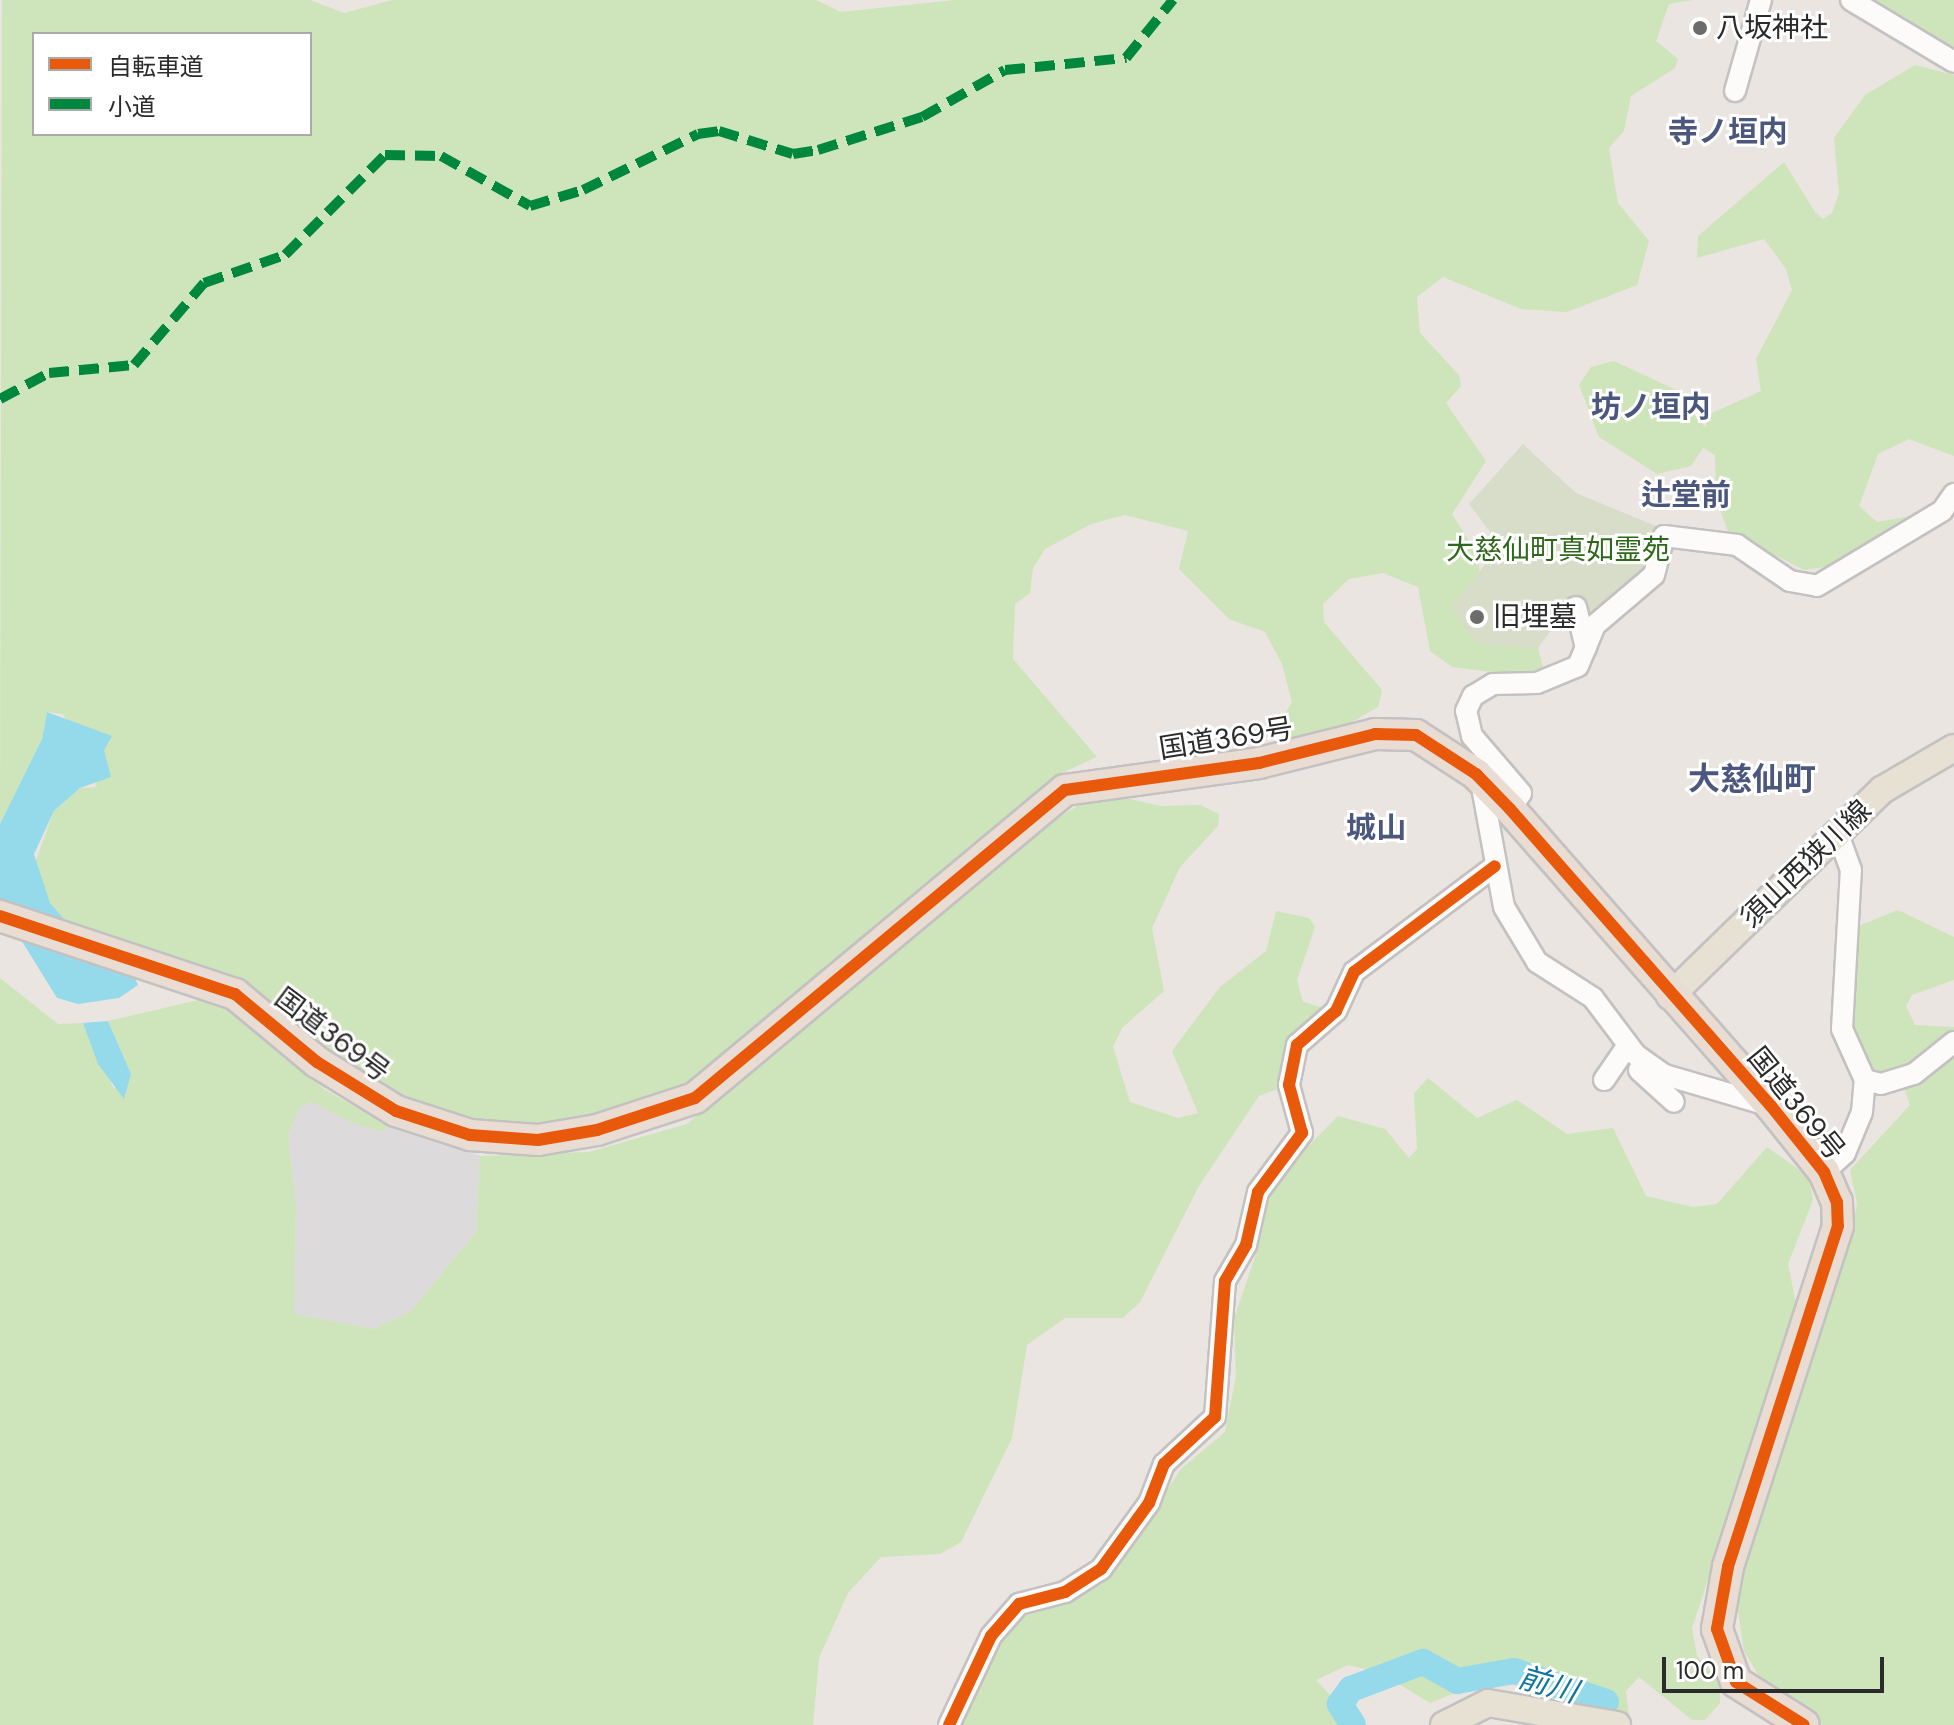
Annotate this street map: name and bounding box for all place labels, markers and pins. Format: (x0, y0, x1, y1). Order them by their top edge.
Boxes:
place label: 八坂神社 (1716, 11, 1828, 45)
marker: 八坂神社 (1691, 19, 1709, 37)
place label: 旧埋墓 (1493, 600, 1577, 634)
marker: 旧埋墓 (1468, 608, 1486, 626)

